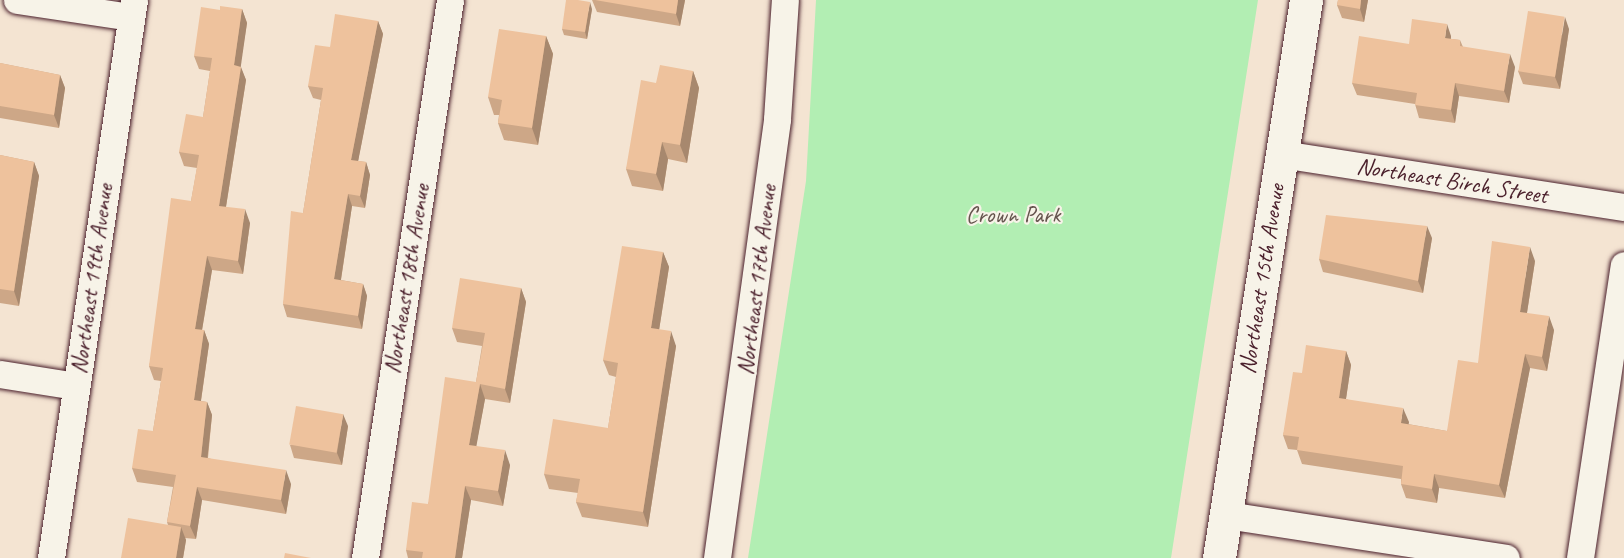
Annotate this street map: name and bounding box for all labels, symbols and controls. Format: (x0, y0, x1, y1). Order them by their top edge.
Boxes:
street label: Northeast Birch Street (1354, 152, 1550, 210)
street label: Northeast 19th Avenue (64, 182, 120, 376)
street label: Northeast 18th Avenue (378, 182, 436, 376)
street label: Northeast 15th Avenue (1233, 182, 1291, 376)
street label: Northeast 17th Avenue (731, 183, 783, 377)
park label: Crown Park (965, 201, 1061, 229)

